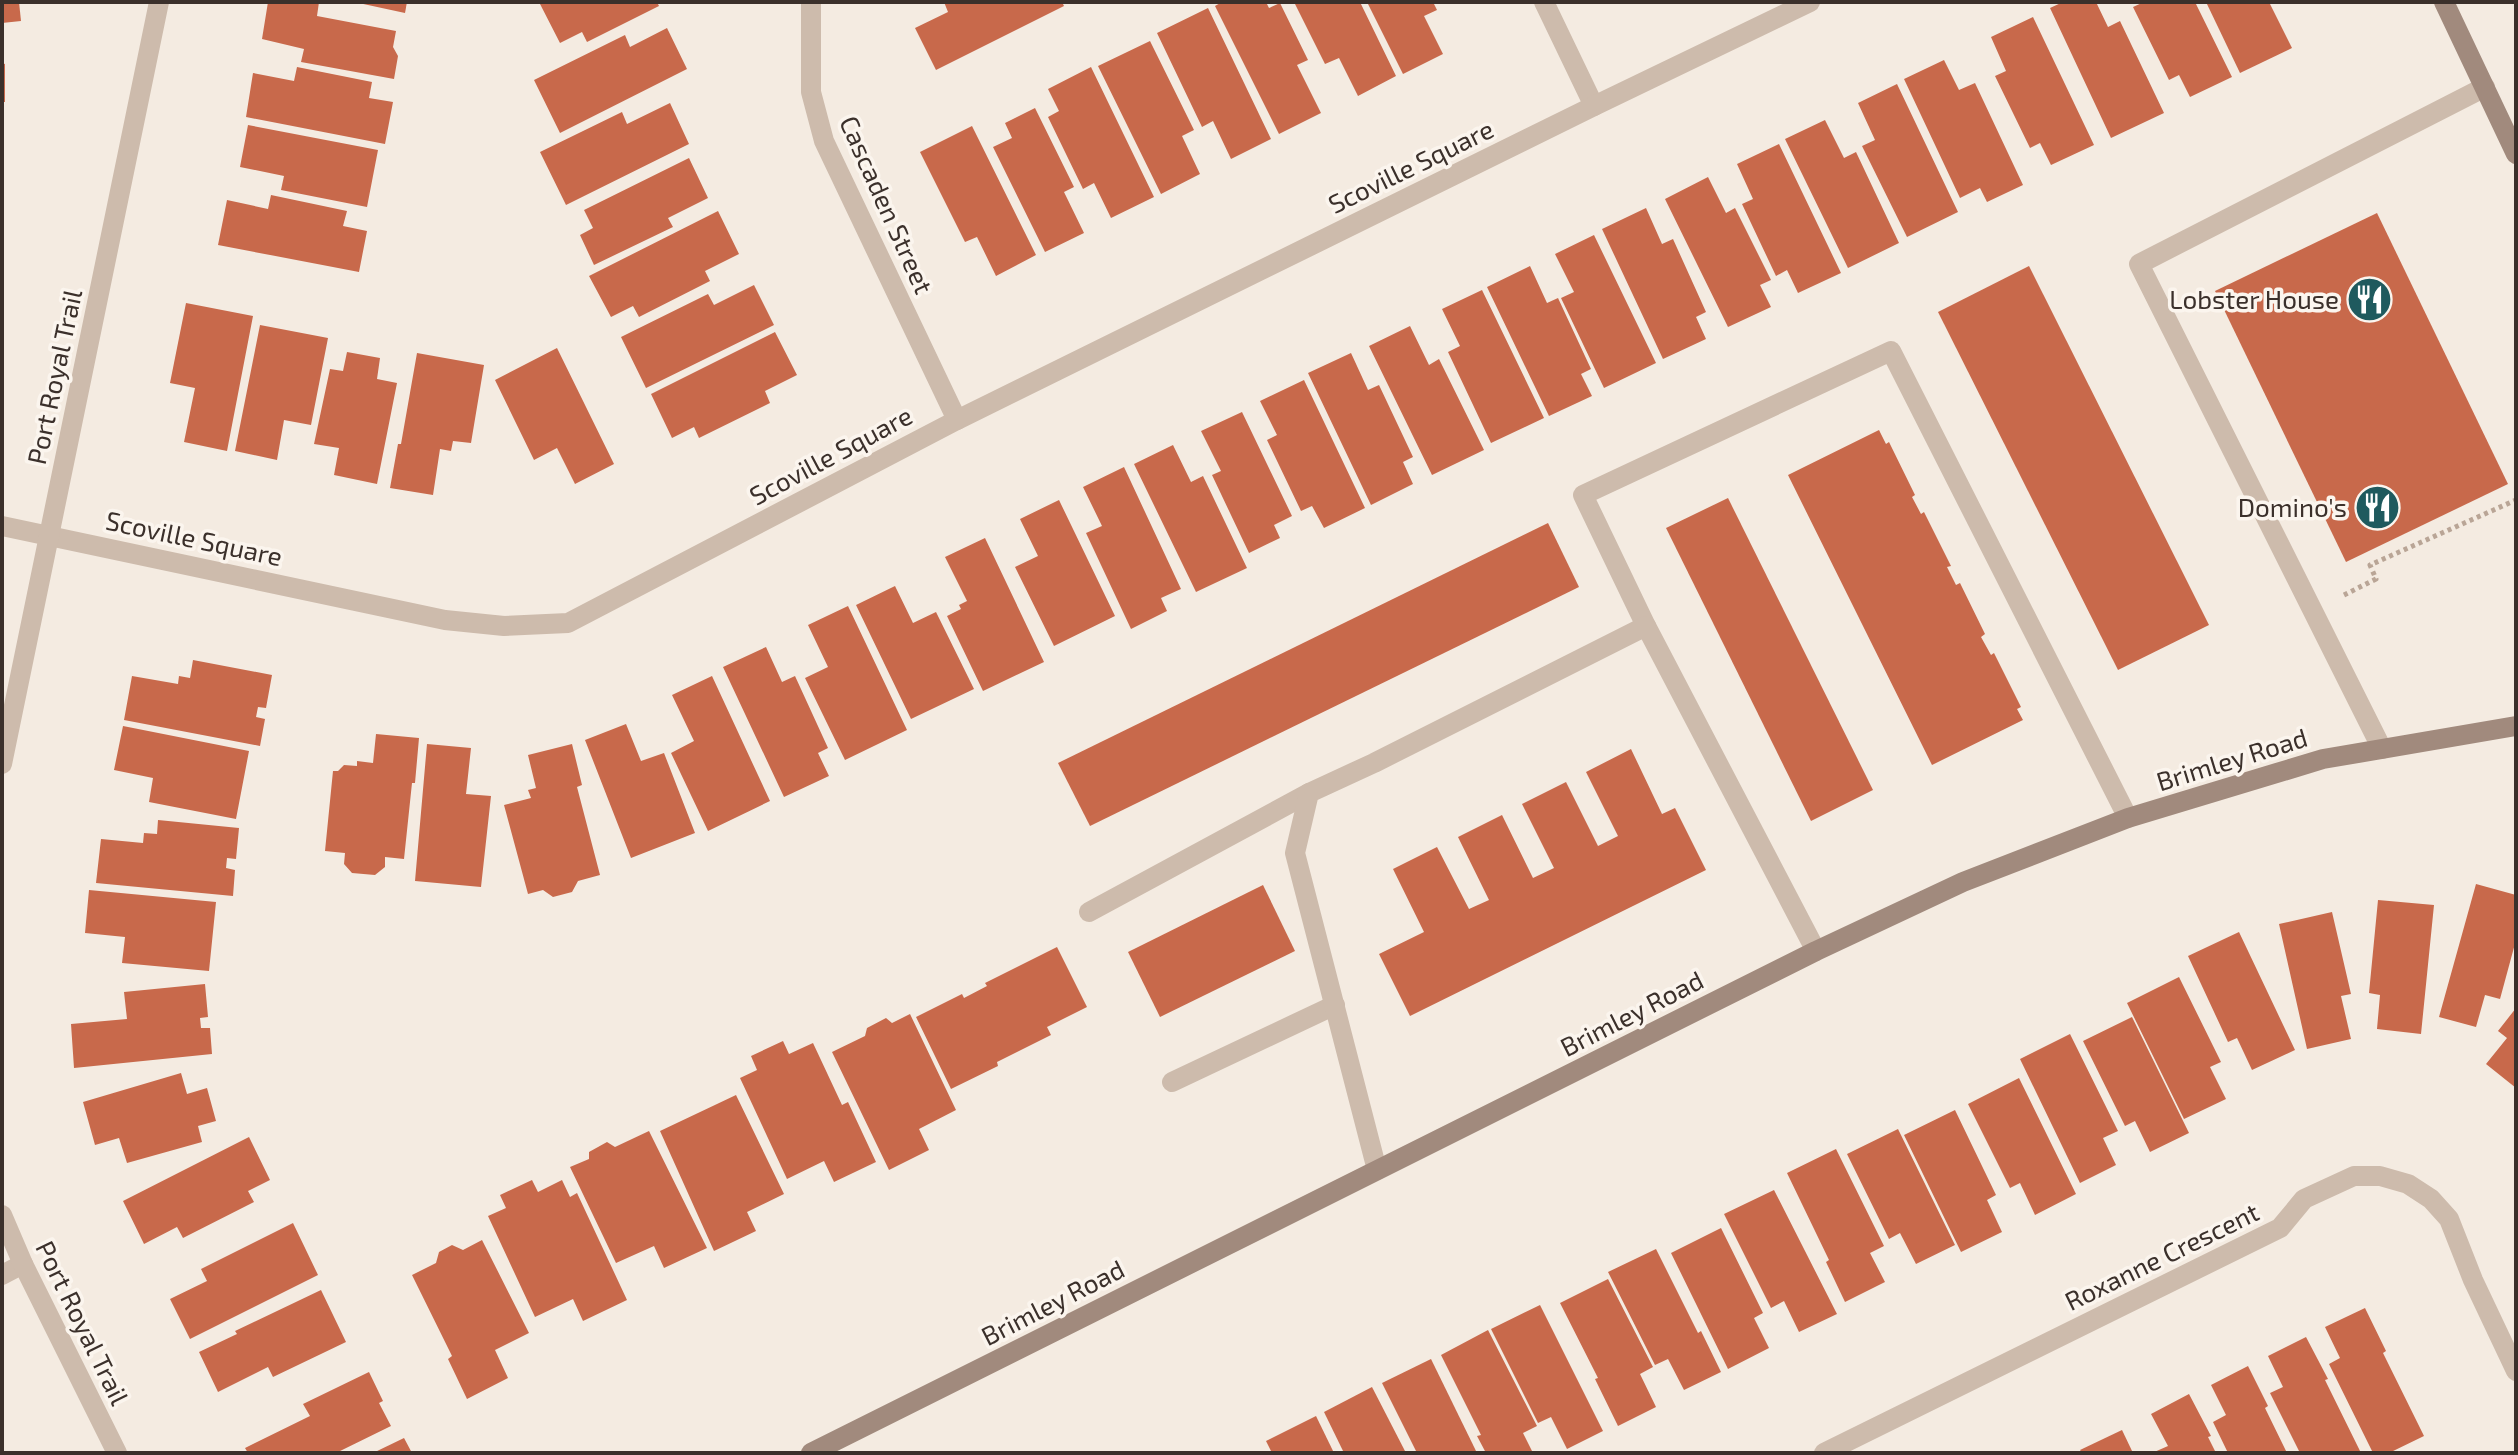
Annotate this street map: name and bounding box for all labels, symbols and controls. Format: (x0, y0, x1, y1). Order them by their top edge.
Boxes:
street label: Cascaden Street (834, 111, 940, 298)
street label: Scoville Square (1323, 112, 1498, 219)
restaurant icon: Lobster House (2346, 276, 2394, 324)
place label: Lobster House (2169, 283, 2339, 314)
street label: Port Royal Trail (20, 286, 87, 467)
street label: Scoville Square (744, 399, 917, 511)
restaurant icon: Domino's (2354, 484, 2402, 532)
place label: Domino's (2238, 491, 2347, 522)
street label: Scoville Square (103, 504, 285, 571)
street label: Brimley Road (2152, 721, 2311, 796)
street label: Brimley Road (1555, 963, 1708, 1062)
street label: Roxanne Crescent (2059, 1195, 2263, 1316)
street label: Port Royal Trail (30, 1235, 136, 1410)
street label: Brimley Road (976, 1252, 1129, 1351)

